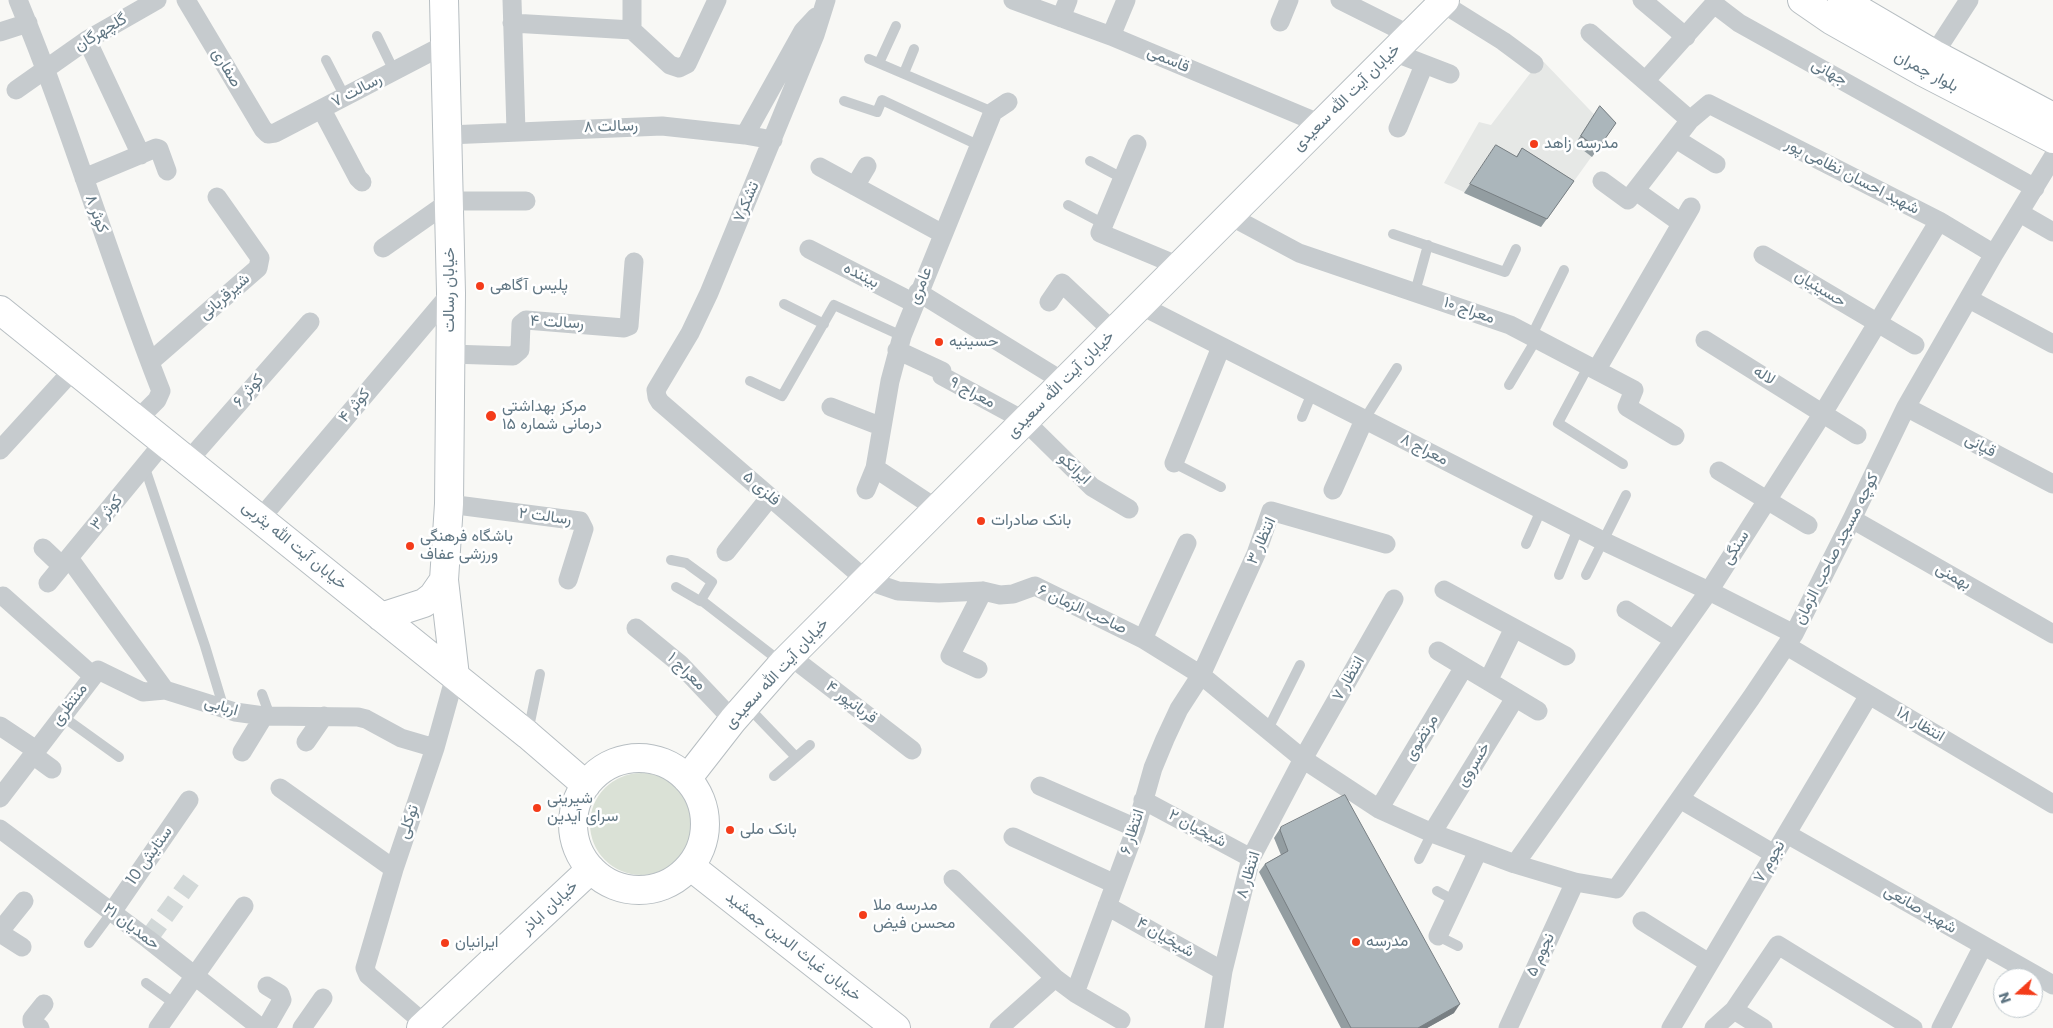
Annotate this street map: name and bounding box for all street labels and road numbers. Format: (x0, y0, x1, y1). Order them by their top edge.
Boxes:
street label: گلچهرگان (71, 10, 131, 56)
street label: خیابان آیت الله سعیدی (1289, 40, 1405, 156)
street label: قاسمی (1144, 43, 1192, 77)
street label: صفاری (207, 45, 245, 91)
street label: بلوار چمران (1891, 47, 1961, 97)
street label: جهانی (1808, 55, 1850, 91)
street label: رسالت ۷ (329, 70, 385, 112)
street label: رسالت ۸ (584, 116, 638, 138)
street label: شهید احسان نظامی پور (1782, 135, 1922, 219)
street label: تشکر۷ (730, 179, 764, 225)
street label: کوثر ۸ (80, 192, 112, 236)
street label: خیابان رسالت (440, 247, 460, 333)
street label: بیننده (840, 259, 882, 293)
street label: عامری (905, 265, 937, 307)
street label: حسینیان (1791, 266, 1849, 312)
street label: شیرقربانی (196, 270, 254, 324)
street label: معراج ۱۰ (1441, 293, 1497, 329)
street label: رسالت ۴ (530, 312, 584, 334)
street label: خیابان آیت الله سعیدی (1003, 327, 1119, 443)
street label: لاله (1750, 362, 1778, 390)
street label: کوثر ۶ (229, 371, 269, 411)
street label: معراج ۹ (946, 373, 998, 413)
street label: کوثر ۴ (335, 385, 375, 427)
street label: معراج ۸ (1397, 430, 1451, 470)
street label: قپانی (1961, 430, 1999, 462)
street label: ایرانکو (1054, 449, 1094, 489)
street label: فلزی ۵ (738, 467, 784, 511)
street label: کوچه مسجد صاحب الزمان (1790, 470, 1884, 628)
street label: کوثر ۳ (87, 491, 127, 535)
street label: خیابان آیت الله یثربی (237, 498, 351, 594)
street label: رسالت ۲ (517, 504, 573, 530)
street label: انتظار ۳ (1243, 515, 1281, 567)
street label: سنگی (1718, 527, 1754, 569)
street label: بهمنی (1932, 559, 1974, 595)
street label: صاحب الزمان ۶ (1034, 581, 1130, 639)
street label: خیابان آیت الله سعیدی (721, 615, 833, 733)
street label: معراج ۱ (663, 649, 709, 695)
street label: انتظار ۷ (1329, 653, 1369, 705)
street label: قربانپور ۴ (822, 678, 880, 728)
street label: منتظری (48, 680, 92, 730)
street label: اربابی (202, 693, 240, 721)
street label: انتظار ۱۸ (1892, 703, 1948, 747)
street label: مرتضوی (1401, 711, 1443, 765)
street label: خسروی (1453, 739, 1495, 791)
street label: توکلی (394, 803, 424, 841)
street label: شیخیان ۲ (1165, 806, 1229, 852)
street label: انتظار ۶ (1117, 807, 1149, 857)
street label: ستایش 10 (123, 823, 177, 889)
street label: نجوم ۷ (1750, 837, 1790, 887)
street label: انتظار ۸ (1233, 849, 1265, 901)
street label: خیابان اباذر (518, 877, 582, 939)
street label: شهید صانعی (1880, 881, 1960, 939)
street label: خیابان غیاث الدین جمشید (721, 888, 865, 1006)
street label: حمدیان ۲۱ (99, 900, 163, 954)
street label: شیخیان ۴ (1133, 914, 1197, 962)
street label: نجوم ۵ (1523, 930, 1559, 980)

